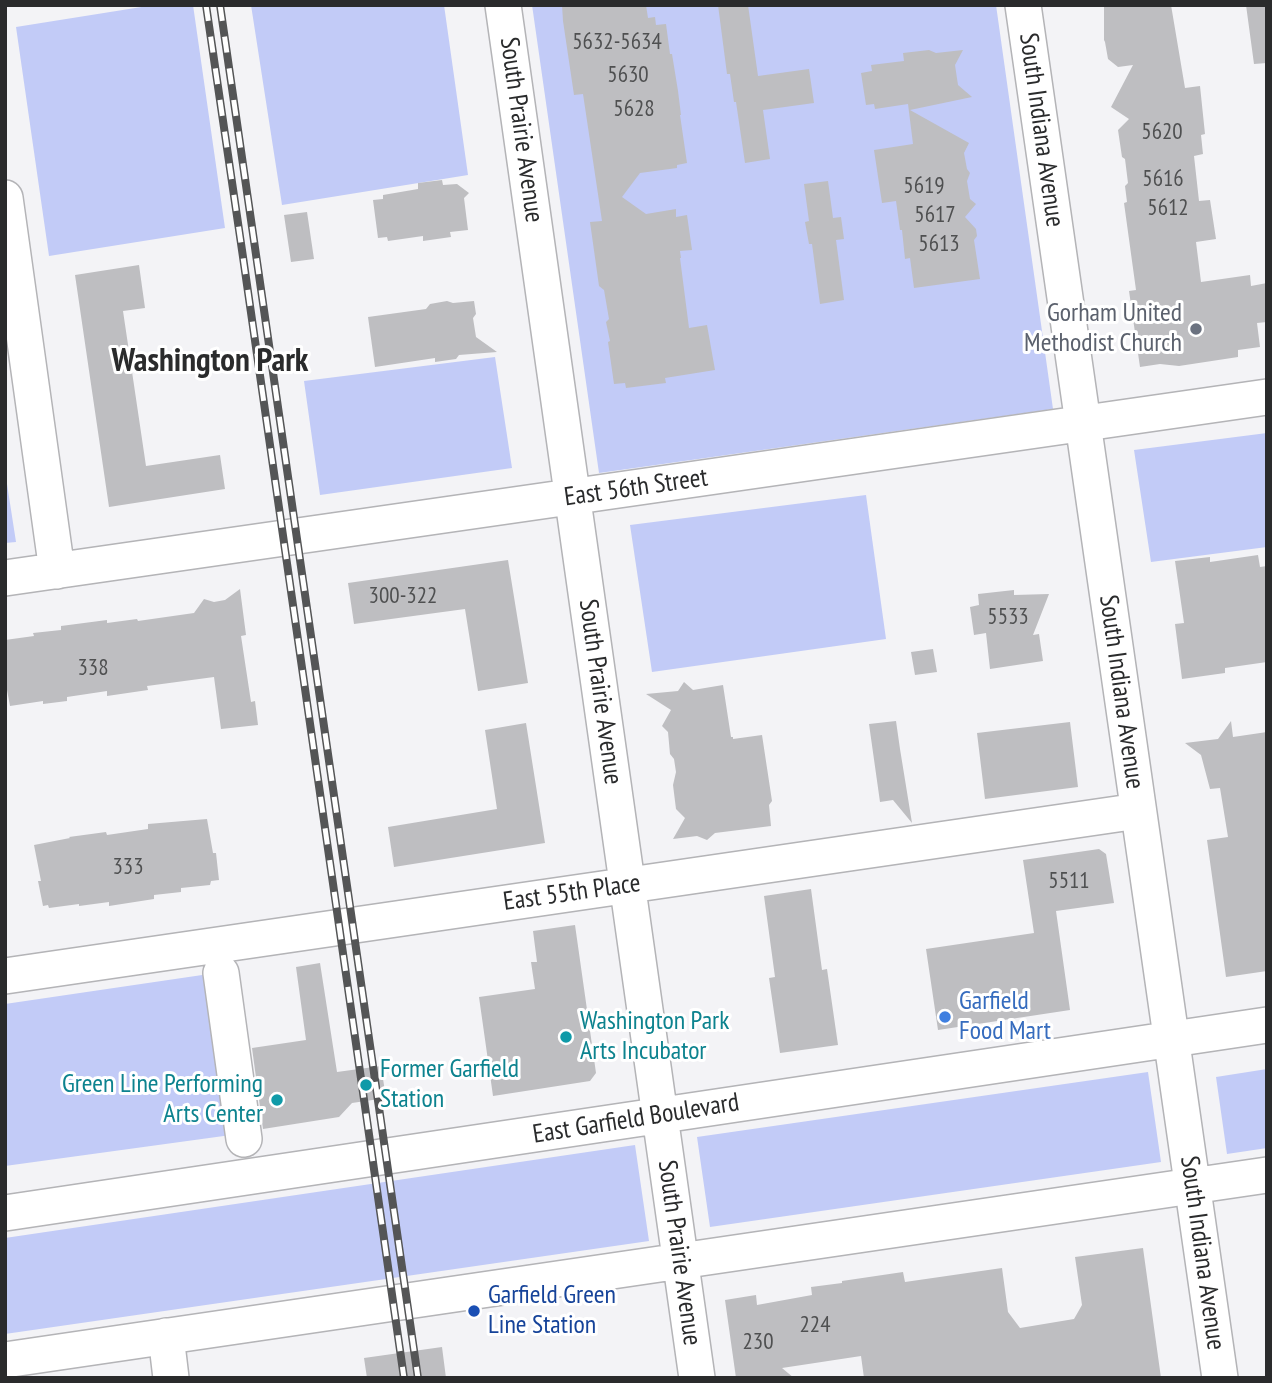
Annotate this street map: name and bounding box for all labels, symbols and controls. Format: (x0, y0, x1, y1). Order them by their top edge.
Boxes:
house number: 5632-5634 (572, 28, 662, 56)
street label: South Indiana Avenue (1012, 31, 1070, 229)
street label: South Prairie Avenue (493, 35, 549, 225)
house number: 5630 (607, 61, 649, 89)
house number: 5628 (613, 95, 655, 123)
house number: 5620 (1141, 118, 1183, 146)
house number: 5616 (1142, 165, 1184, 193)
house number: 5619 (903, 172, 945, 200)
house number: 5612 (1147, 194, 1189, 222)
house number: 5617 (914, 201, 956, 229)
house number: 5613 (918, 230, 960, 258)
place label: Gorham United Methodist Church (1024, 298, 1182, 360)
marker: Gorham United Methodist Church (1188, 321, 1204, 337)
district label: Washington Park (112, 342, 308, 382)
street label: East 56th Street (562, 463, 710, 513)
house number: 300-322 (369, 582, 437, 610)
street label: South Indiana Avenue (1092, 593, 1150, 791)
street label: South Prairie Avenue (572, 597, 628, 787)
house number: 5533 (987, 603, 1029, 631)
house number: 338 (77, 654, 109, 682)
house number: 333 (112, 853, 144, 881)
house number: 5511 (1048, 867, 1090, 895)
street label: East 55th Place (501, 868, 643, 918)
place label: Garfield Food Mart (959, 986, 1051, 1048)
place label: Washington Park Arts Incubator (580, 1006, 729, 1068)
marker: Garfield Food Mart (937, 1009, 953, 1025)
marker: Washington Park Arts Incubator (558, 1029, 574, 1045)
place label: Former Garfield Station (380, 1054, 519, 1116)
place label: Green Line Performing Arts Center (62, 1069, 263, 1130)
marker: Former Garfield Station (358, 1077, 374, 1093)
street label: East Garfield Boulevard (531, 1087, 741, 1151)
marker: Green Line Performing Arts Center (269, 1092, 285, 1108)
street label: South Indiana Avenue (1173, 1154, 1231, 1352)
street label: South Prairie Avenue (651, 1158, 707, 1348)
place label: Garfield Green Line Station (488, 1280, 616, 1342)
marker: Garfield Green Line Station (466, 1303, 482, 1319)
house number: 224 (799, 1311, 831, 1339)
house number: 230 (742, 1328, 774, 1356)

